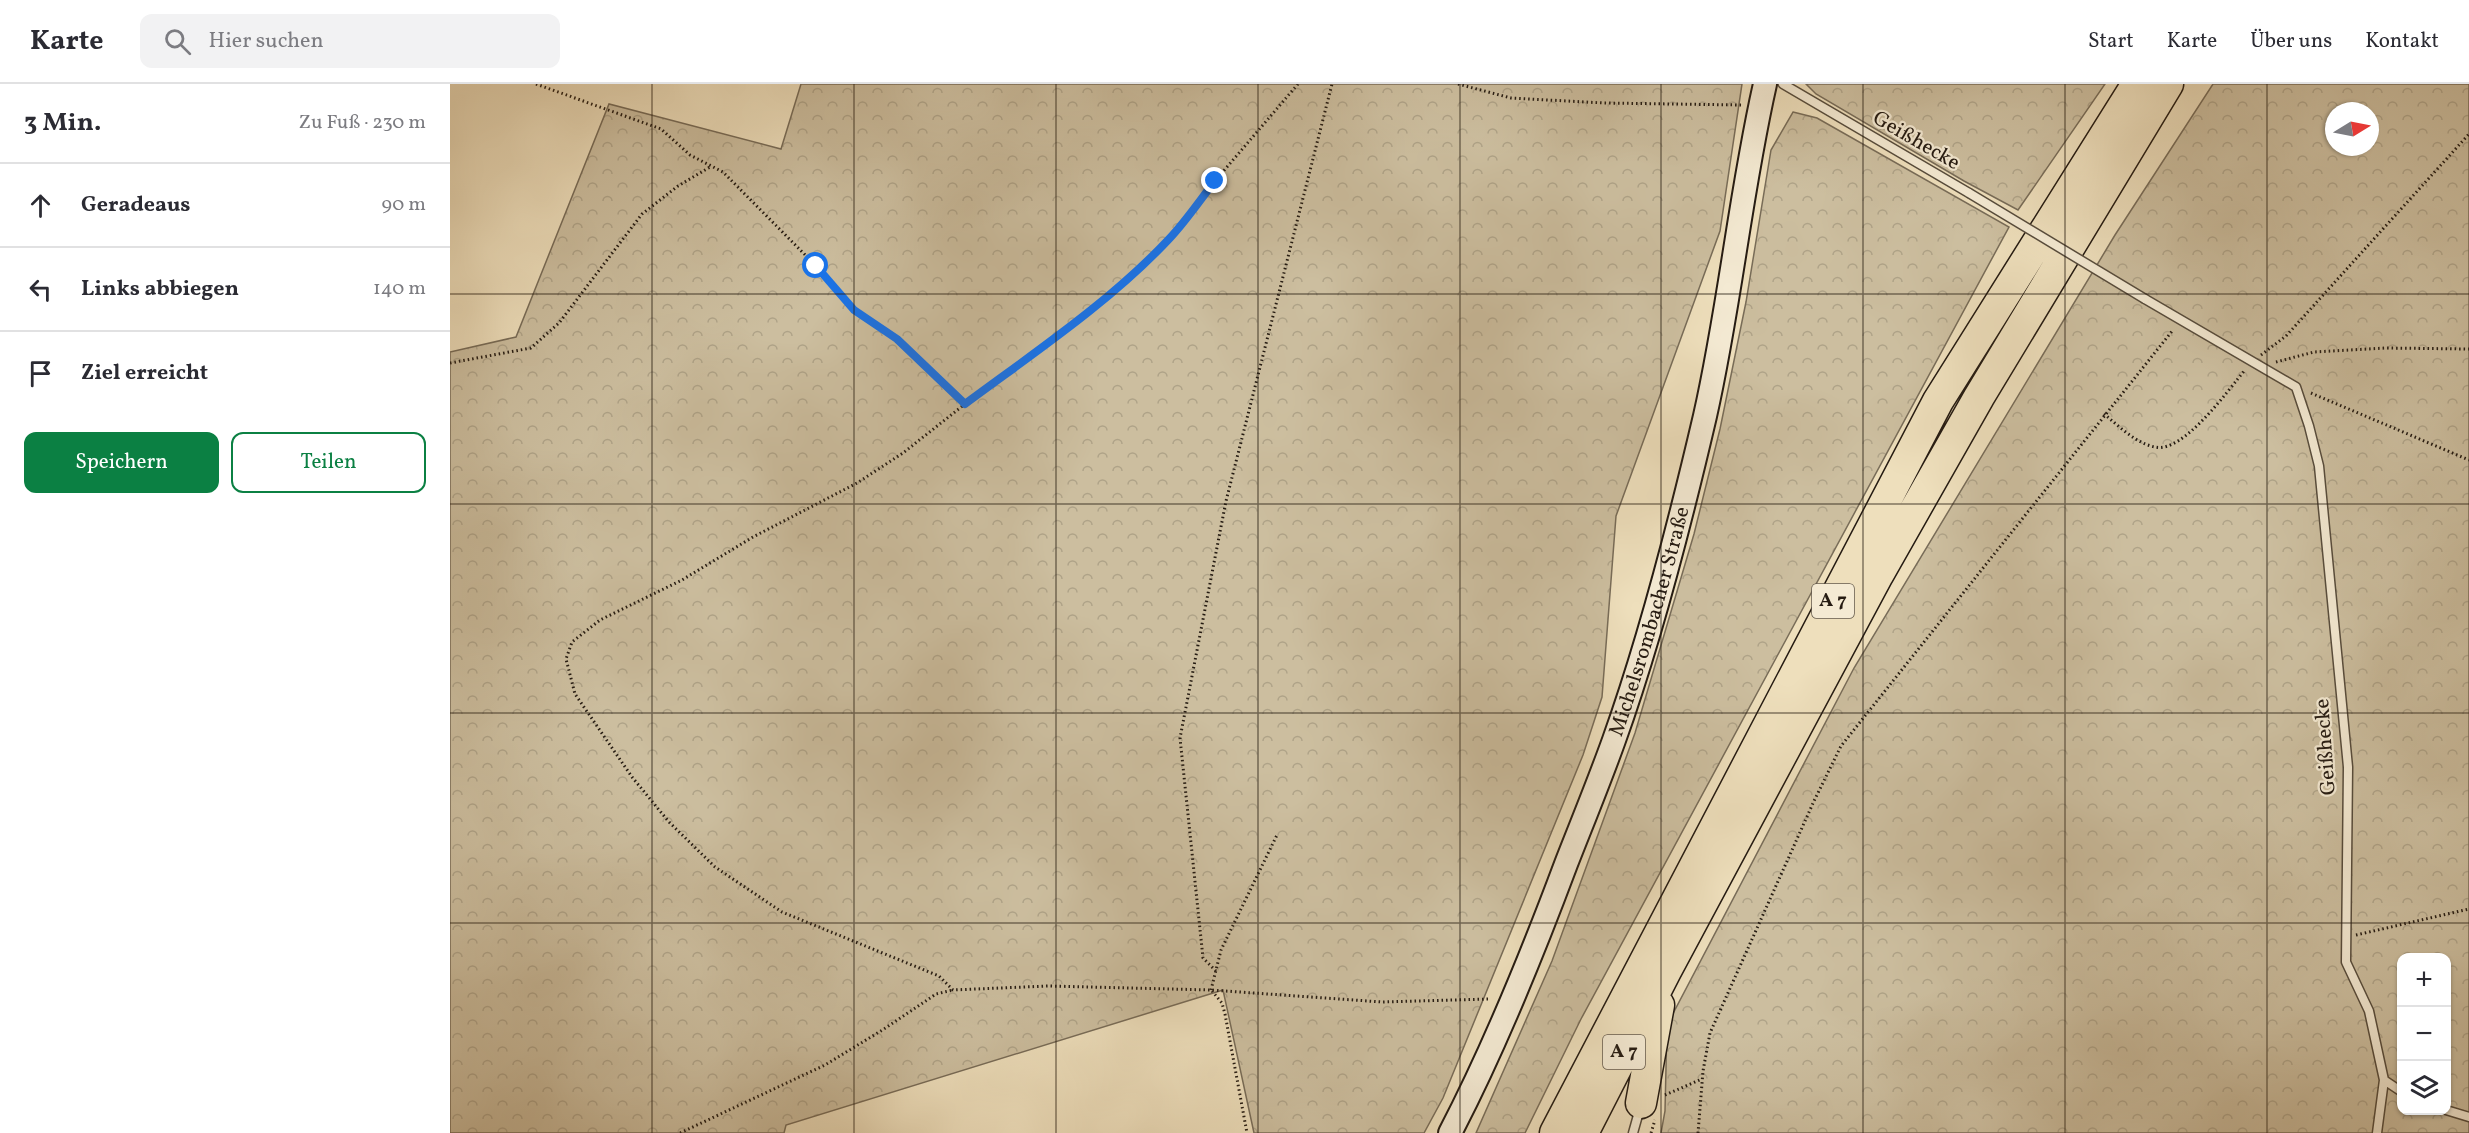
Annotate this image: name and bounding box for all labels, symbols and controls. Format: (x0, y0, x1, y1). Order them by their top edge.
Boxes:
search box (140, 14, 560, 68)
text: Karte (30, 22, 104, 61)
icon: search (161, 25, 194, 58)
text: Hier suchen (209, 26, 324, 57)
text: Start (2088, 27, 2134, 56)
text: Karte (2167, 27, 2217, 56)
text: Über uns (2250, 27, 2332, 56)
text: Kontakt (2365, 27, 2439, 56)
north arrow (2325, 102, 2379, 156)
street label: Geißhecke (1867, 104, 1965, 178)
text: 3 Min. (24, 105, 101, 141)
text: Zu Fuß · 230 m (299, 109, 426, 137)
route end (1201, 167, 1227, 193)
icon: ahead (24, 189, 57, 222)
text: Geradeaus (81, 190, 191, 221)
text: 90 m (382, 191, 426, 219)
route start (802, 252, 828, 278)
icon: left (24, 273, 57, 306)
text: Links abbiegen (81, 274, 239, 305)
text: 140 m (373, 275, 426, 303)
icon: arrive (24, 357, 57, 390)
text: Ziel erreicht (81, 358, 208, 389)
button: Speichern (24, 432, 219, 493)
button: Teilen (231, 432, 426, 493)
street label: Michelsrombacher Straße (1602, 503, 1697, 740)
road number: A 7 (1812, 584, 1854, 618)
street label: Geißhecke (2308, 698, 2344, 796)
map controls (2397, 953, 2451, 1115)
button: + (2397, 953, 2451, 1007)
button: − (2397, 1007, 2451, 1061)
road number: A 7 (1603, 1035, 1645, 1069)
button: layers (2397, 1061, 2451, 1115)

